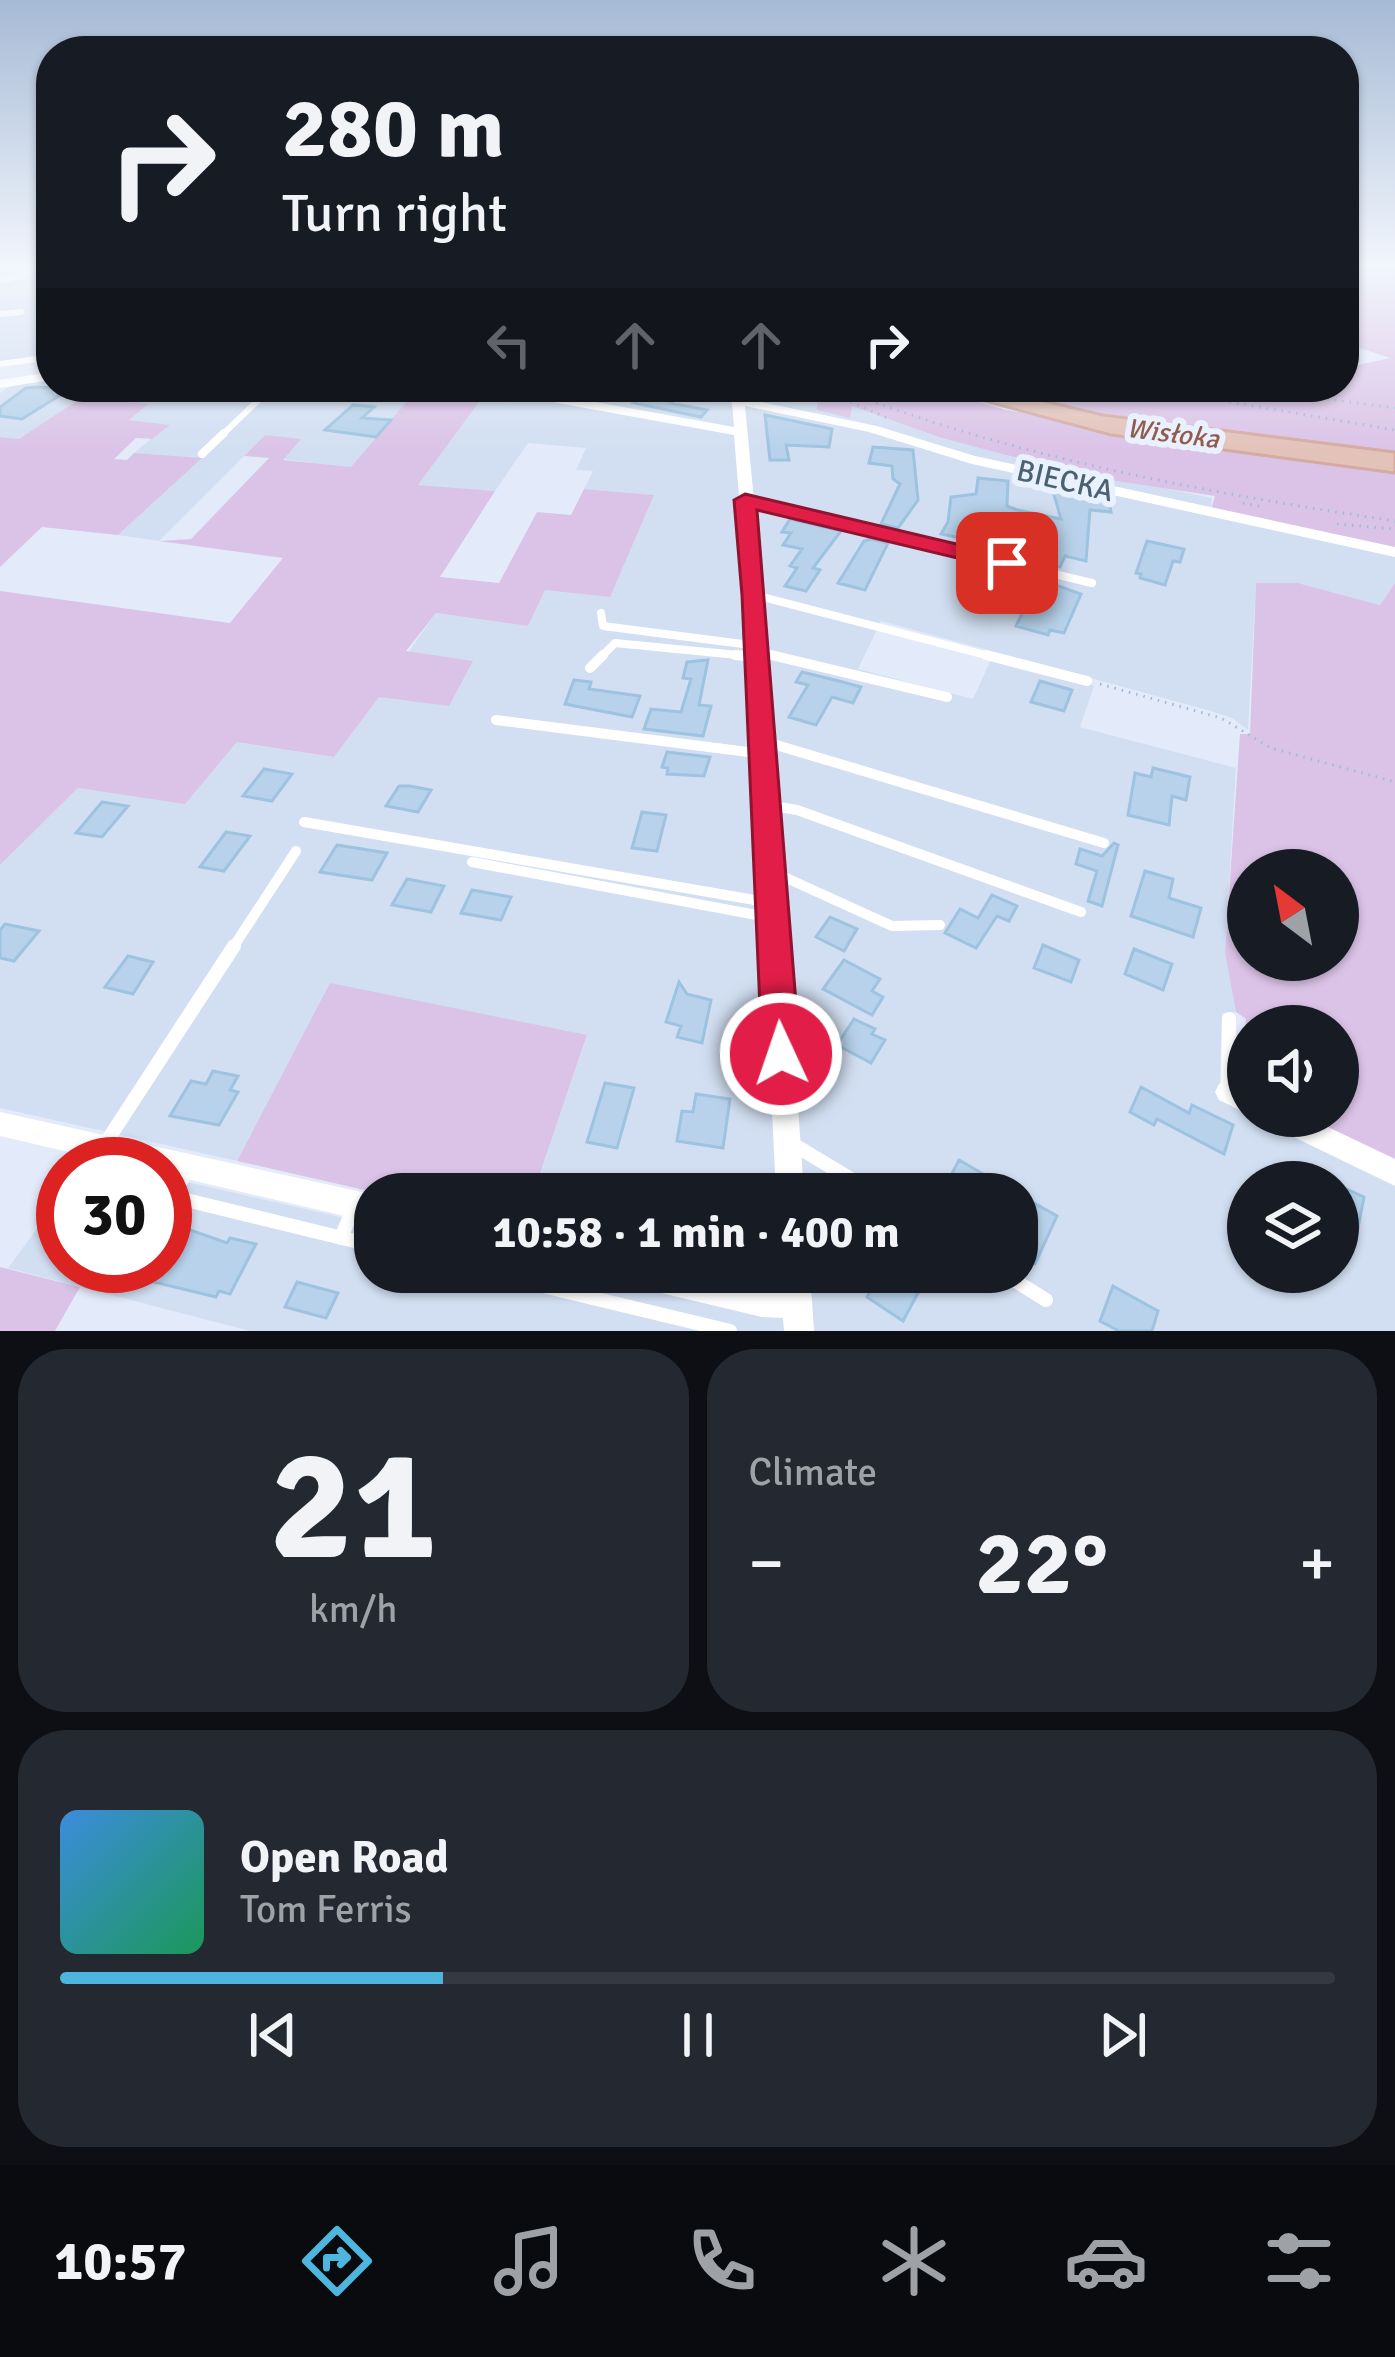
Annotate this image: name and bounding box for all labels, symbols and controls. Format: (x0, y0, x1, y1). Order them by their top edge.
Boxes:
text: 280 m (282, 77, 504, 181)
icon: right (84, 84, 240, 240)
text: Turn right (282, 180, 507, 247)
icon: left (476, 312, 542, 378)
icon: ahead (602, 312, 668, 378)
icon: ahead (728, 312, 794, 378)
icon: right (854, 312, 920, 378)
water label: Wisłoka (1125, 412, 1222, 456)
street label: BIECKA (1013, 452, 1117, 510)
pin (956, 512, 1058, 614)
icon: arrive (974, 530, 1040, 596)
north arrow (1227, 849, 1359, 981)
map controls (1227, 849, 1359, 1293)
position arrow (718, 991, 844, 1117)
button: sound (1227, 1005, 1359, 1137)
speed limit sign: 30 (36, 1137, 192, 1293)
button: layers (1227, 1161, 1359, 1293)
text: 10:58 · 1 min · 400 m (492, 1205, 900, 1260)
text: 21 (269, 1410, 437, 1603)
text: Climate (749, 1448, 877, 1496)
text: 22° (975, 1508, 1108, 1619)
text: − (749, 1523, 784, 1604)
text: + (1299, 1523, 1335, 1604)
text: km/h (309, 1585, 397, 1633)
text: Open Road (240, 1830, 449, 1885)
text: Tom Ferris (240, 1885, 412, 1933)
icon: previous (240, 2002, 306, 2068)
icon: pause (665, 2002, 731, 2068)
icon: next (1090, 2002, 1156, 2068)
icon: directions (295, 2219, 379, 2303)
icon: music (487, 2219, 571, 2303)
icon: phone (680, 2219, 764, 2303)
icon: climate (872, 2219, 956, 2303)
icon: car (1064, 2219, 1148, 2303)
icon: filters (1257, 2219, 1341, 2303)
text: 10:57 (54, 2228, 187, 2295)

